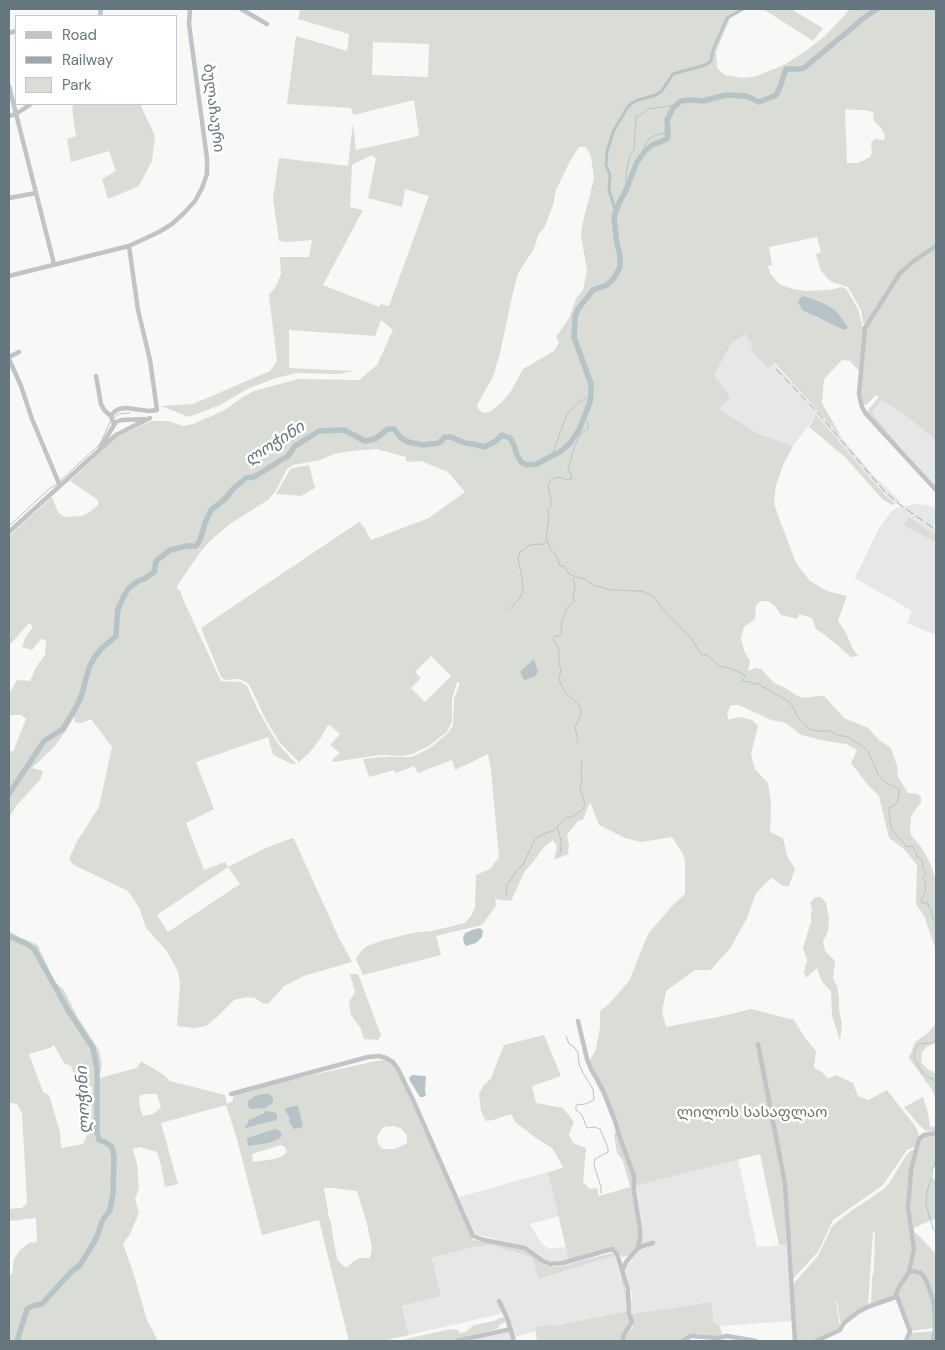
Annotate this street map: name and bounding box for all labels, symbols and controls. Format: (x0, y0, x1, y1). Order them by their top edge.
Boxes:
legend (15, 15, 178, 105)
text: Road (62, 25, 97, 45)
text: Railway (62, 50, 113, 70)
street label: ბულაჩაური (199, 63, 227, 153)
text: Park (62, 75, 92, 95)
water label: ლოჭინი (242, 418, 308, 470)
water label: ლოჭინი (73, 1066, 95, 1134)
park label: ლილოს სასაფლაო (677, 1104, 827, 1122)

